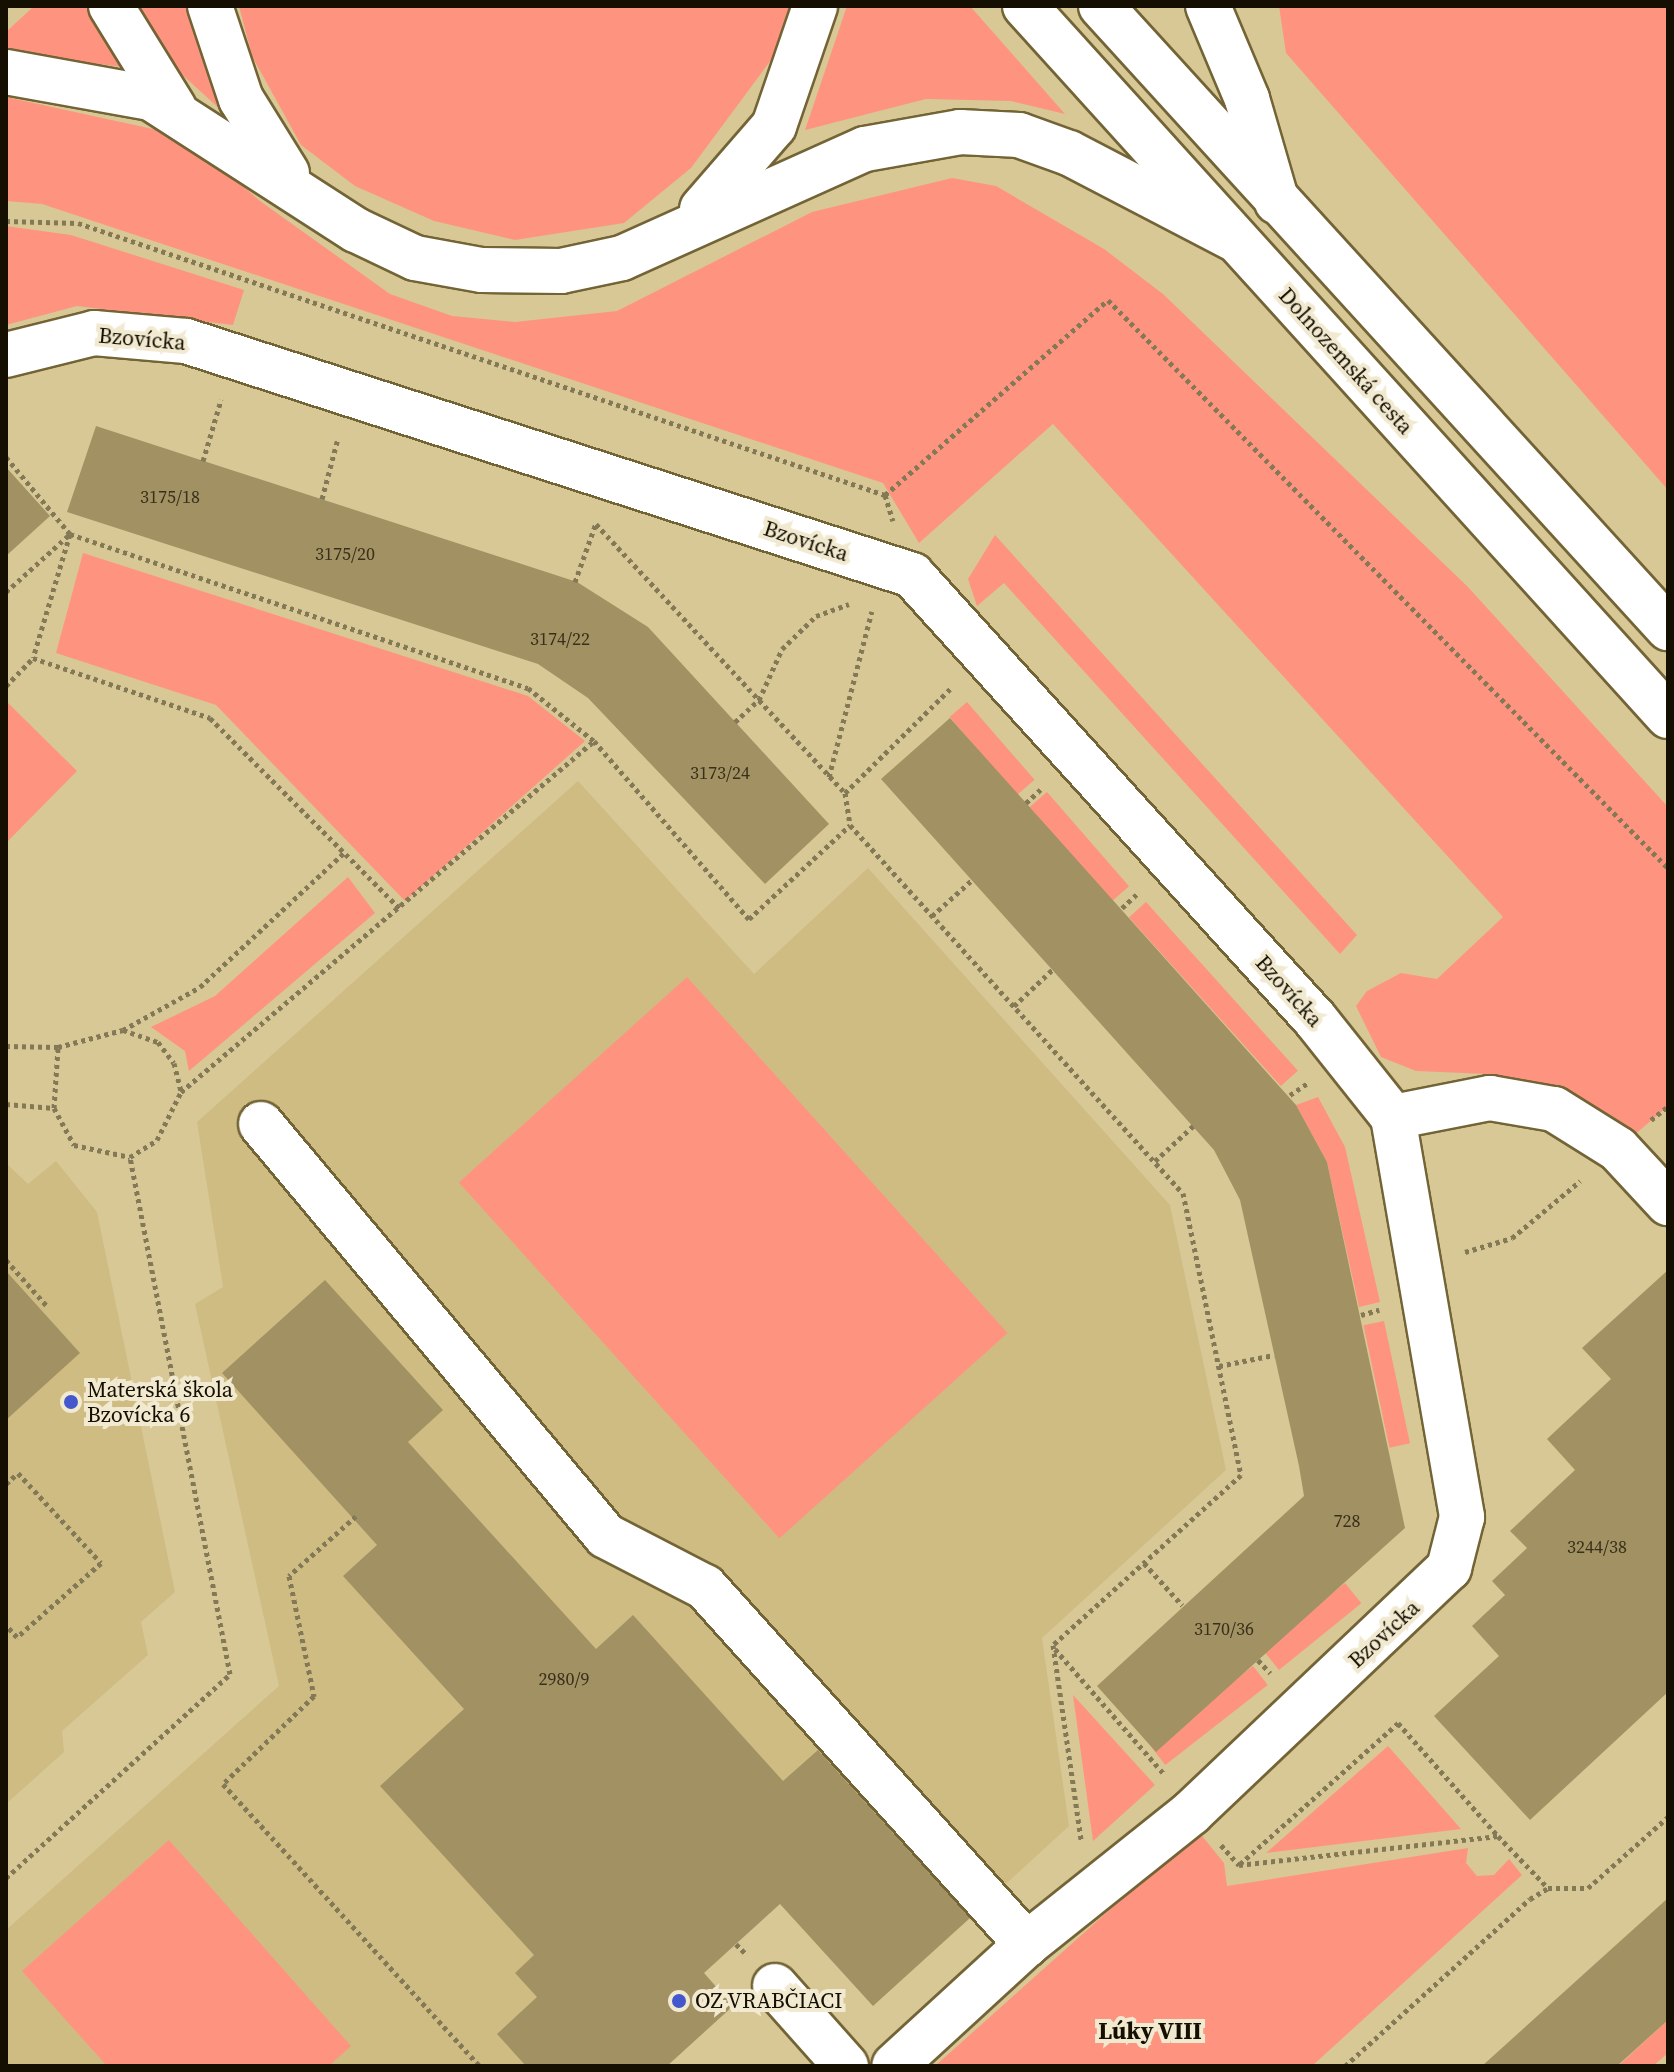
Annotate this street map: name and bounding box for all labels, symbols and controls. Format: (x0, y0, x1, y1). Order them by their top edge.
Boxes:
street label: Dolnozemská cesta (1273, 282, 1419, 440)
street label: Bzovícka (97, 322, 187, 356)
house number: 3175/18 (140, 486, 200, 508)
street label: Bzovícka (760, 515, 852, 567)
house number: 3175/20 (315, 543, 375, 565)
house number: 3174/22 (530, 628, 590, 650)
house number: 3173/24 (690, 762, 750, 784)
street label: Bzovícka (1250, 950, 1328, 1032)
place label: Materská škola Bzovícka 6 (87, 1376, 233, 1428)
marker: Materská škola Bzovícka 6 (62, 1393, 80, 1411)
house number: 728 (1334, 1510, 1360, 1532)
house number: 3244/38 (1567, 1536, 1627, 1558)
street label: Bzovícka (1343, 1595, 1425, 1673)
house number: 3170/36 (1194, 1618, 1254, 1640)
house number: 2980/9 (539, 1668, 589, 1690)
place label: OZ VRABČIACI (695, 1988, 843, 2014)
marker: OZ VRABČIACI (670, 1992, 688, 2010)
district label: Lúky VIII (1098, 2017, 1202, 2045)

